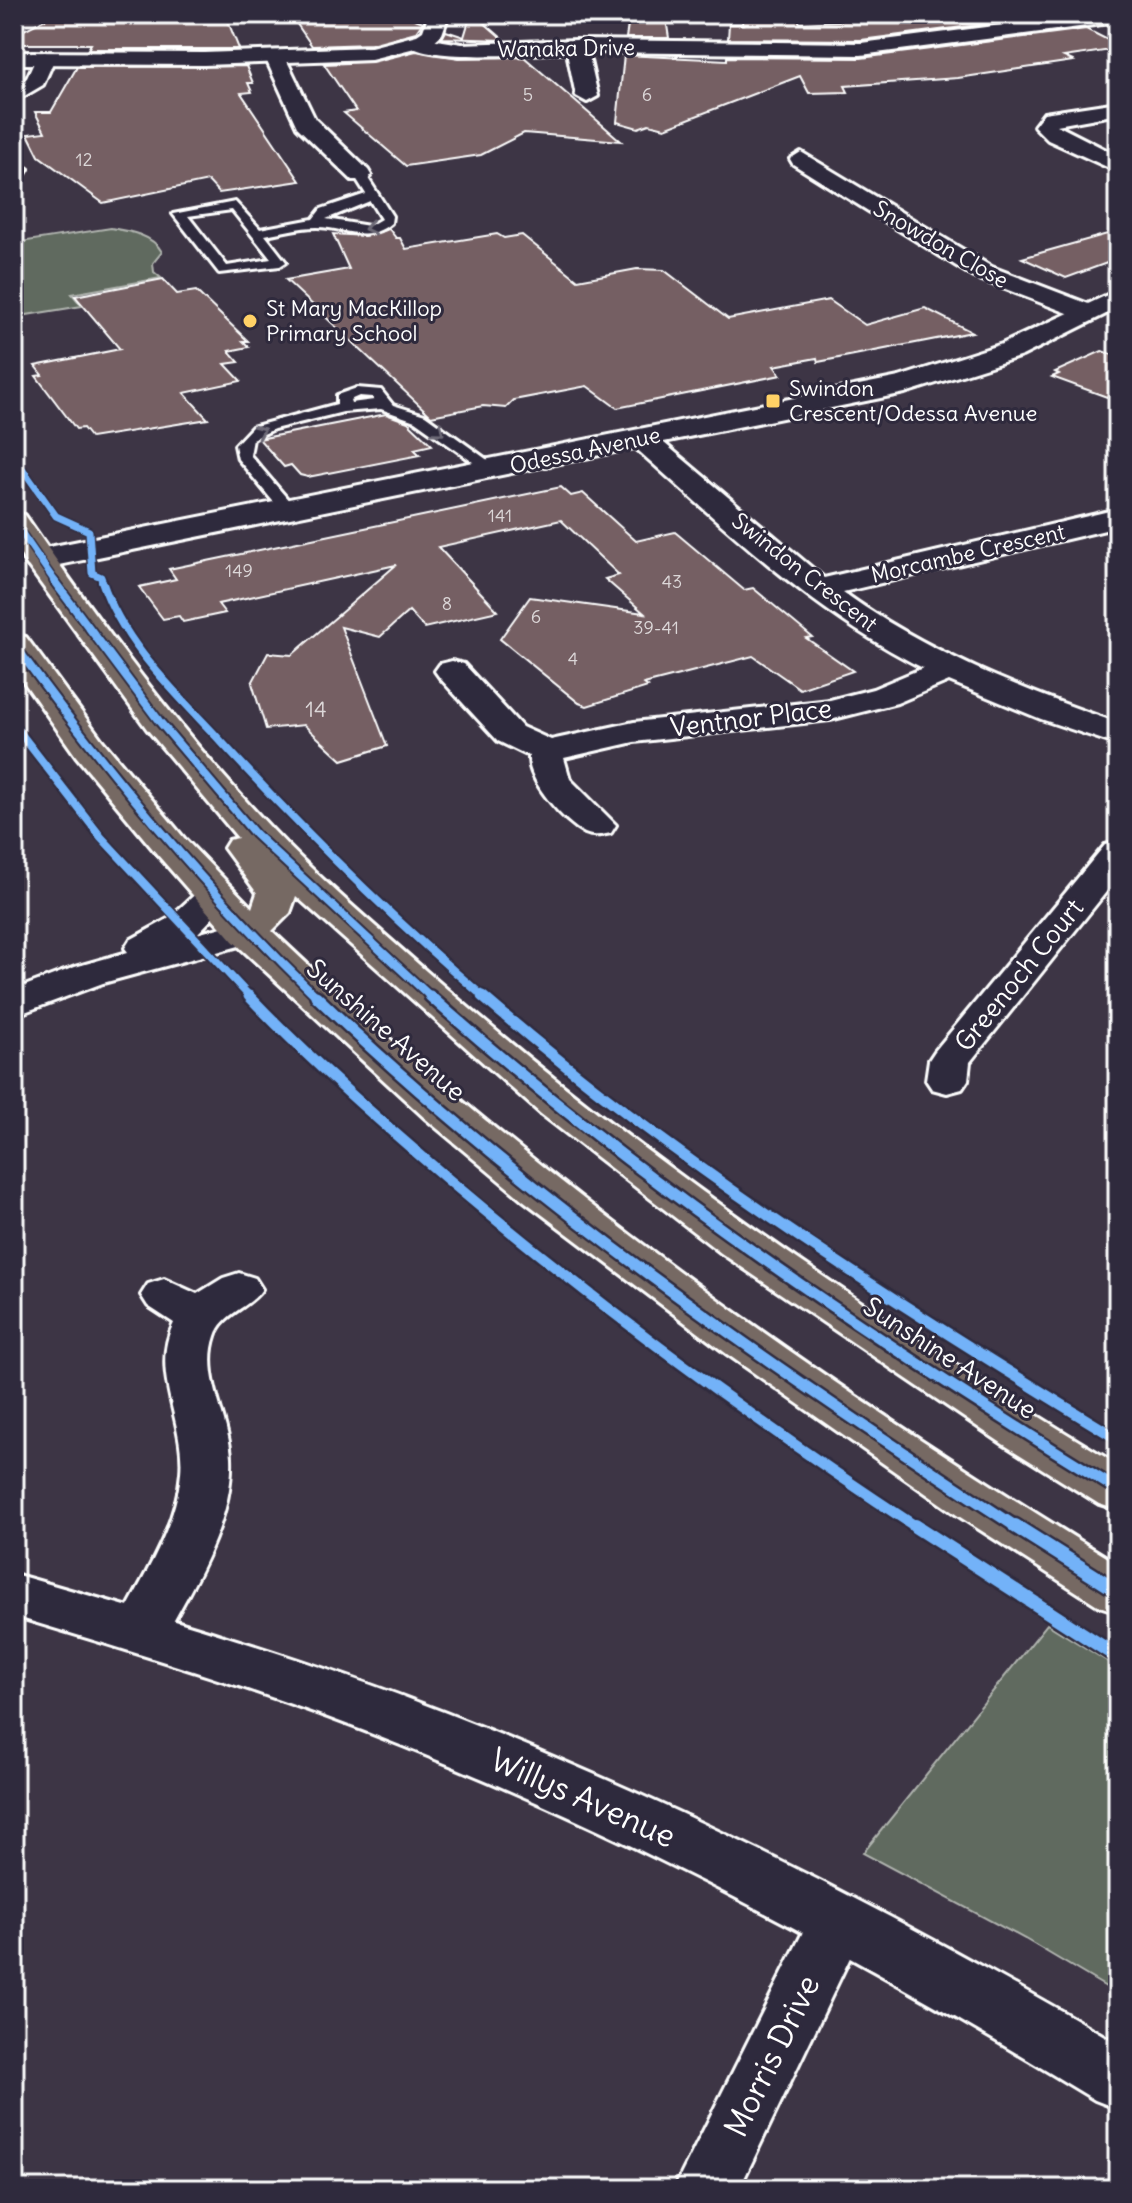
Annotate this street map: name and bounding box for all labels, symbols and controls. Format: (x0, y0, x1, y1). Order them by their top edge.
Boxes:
street label: Wanaka Drive (497, 33, 635, 63)
house number: 5 (523, 83, 533, 106)
house number: 6 (642, 83, 652, 106)
house number: 12 (75, 148, 93, 171)
street label: Snowdon Close (868, 194, 1014, 294)
one-way arrow (364, 218, 378, 235)
place label: St Mary MacKillop Primary School (266, 294, 442, 347)
marker: St Mary MacKillop Primary School (241, 312, 259, 330)
place label: Swindon Crescent/Odessa Avenue (789, 374, 1037, 427)
marker: Swindon Crescent/Odessa Avenue (764, 392, 782, 410)
street label: Odessa Avenue (507, 420, 663, 480)
one-way arrow (429, 422, 444, 436)
one-way arrow (251, 424, 266, 440)
house number: 141 (488, 504, 512, 527)
street label: Swindon Crescent (726, 506, 884, 638)
street label: Morcambe Crescent (868, 517, 1068, 589)
house number: 149 (225, 559, 253, 582)
house number: 43 (662, 570, 682, 593)
house number: 8 (442, 592, 452, 615)
house number: 6 (531, 605, 541, 628)
house number: 39-41 (633, 616, 679, 639)
house number: 4 (568, 647, 578, 670)
street label: Ventnor Place (668, 691, 833, 744)
house number: 14 (305, 695, 327, 723)
street label: Greenoch Court (947, 892, 1090, 1058)
street label: Sunshine Avenue (300, 952, 473, 1108)
street label: Sunshine Avenue (858, 1289, 1043, 1426)
street label: Willys Avenue (484, 1739, 682, 1857)
street label: Morris Drive (715, 1968, 828, 2143)

